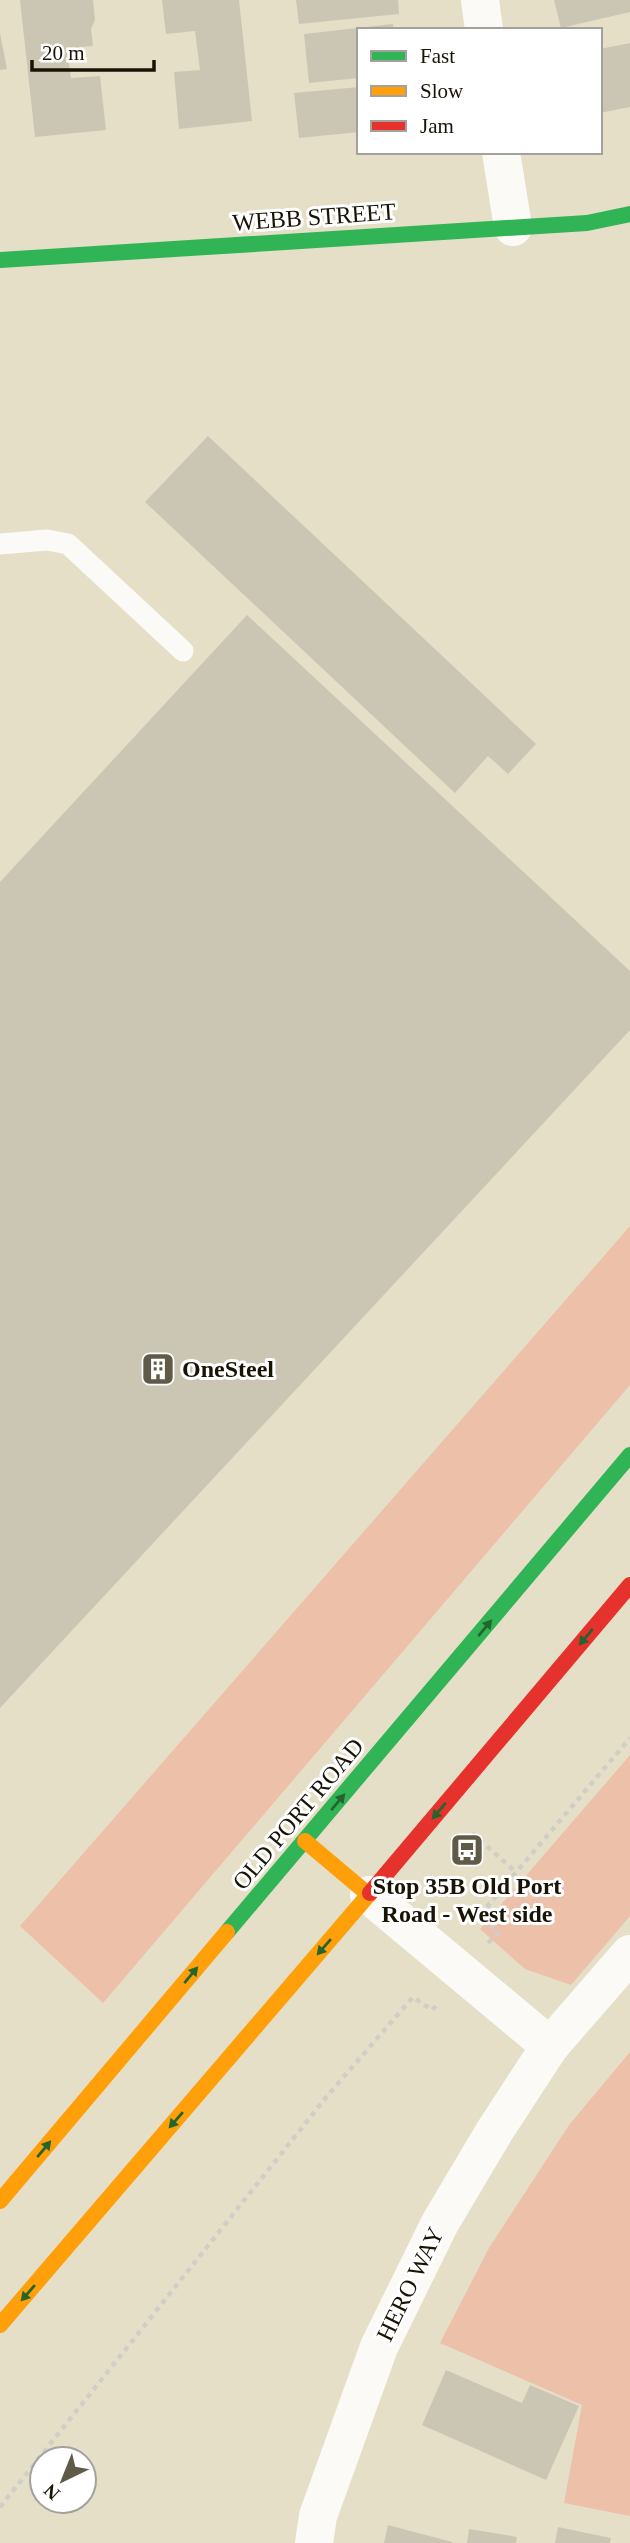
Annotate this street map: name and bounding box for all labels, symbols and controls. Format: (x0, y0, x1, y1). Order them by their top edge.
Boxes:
scale bar (32, 28, 154, 72)
legend (357, 28, 602, 154)
text: 20 m (42, 41, 85, 65)
text: Fast (420, 44, 455, 68)
text: Slow (420, 79, 464, 103)
text: Jam (420, 114, 454, 138)
street label: WEBB STREET (232, 198, 397, 236)
building icon: OneSteel (139, 1350, 177, 1388)
place label: OneSteel (182, 1356, 274, 1382)
one-way arrow (477, 1619, 492, 1636)
one-way arrow (579, 1629, 594, 1646)
street label: OLD PORT ROAD (227, 1733, 369, 1895)
one-way arrow (330, 1793, 345, 1810)
one-way arrow (432, 1803, 447, 1820)
bus stop icon: Stop 35B Old Port Road - West side (448, 1831, 486, 1869)
place label: Stop 35B Old Port Road - West side (373, 1873, 561, 1927)
one-way arrow (316, 1938, 332, 1956)
one-way arrow (183, 1967, 198, 1984)
one-way arrow (169, 2111, 184, 2128)
one-way arrow (36, 2140, 52, 2158)
street label: HERO WAY (371, 2223, 449, 2345)
one-way arrow (21, 2284, 36, 2301)
north arrow (28, 2445, 98, 2515)
text: N (39, 2480, 64, 2504)

